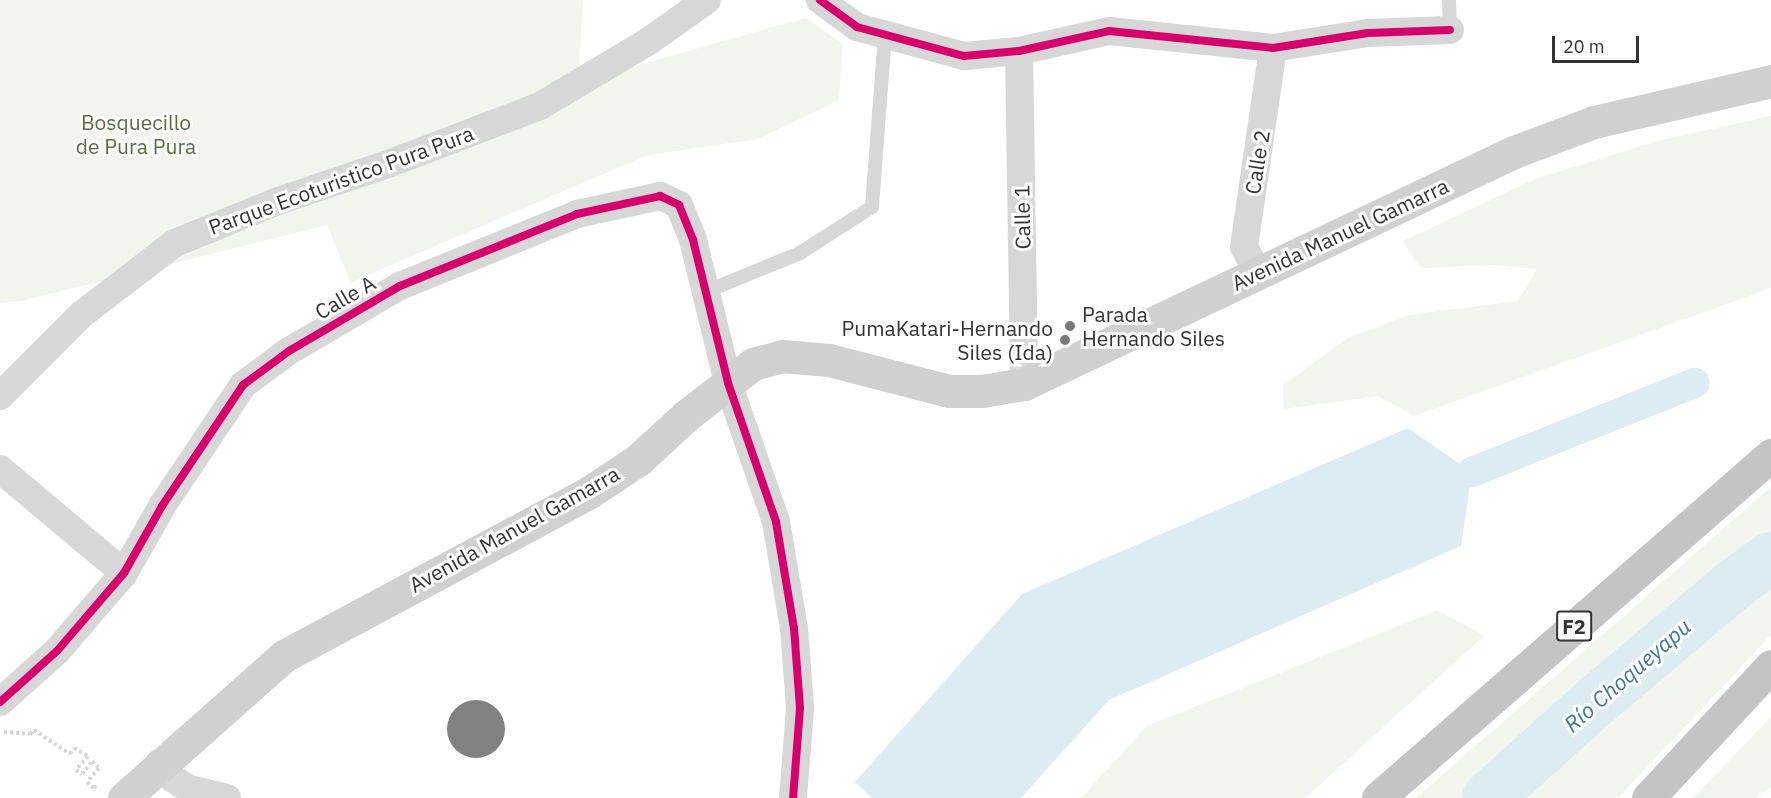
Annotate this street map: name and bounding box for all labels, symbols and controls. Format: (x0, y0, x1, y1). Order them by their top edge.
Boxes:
scale bar (1555, 24, 1642, 62)
text: 20 m (1563, 35, 1605, 58)
park label: Bosquecillo de Pura Pura (76, 109, 196, 159)
street label: Parque Ecoturistico Pura Pura (205, 120, 477, 240)
street label: Calle 2 (1239, 128, 1275, 196)
street label: Avenida Manuel Gamarra (1228, 173, 1452, 295)
street label: Calle 1 (1009, 184, 1035, 250)
street label: Calle A (310, 270, 380, 324)
place label: Parada Hernando Siles (1082, 301, 1225, 351)
place label: PumaKatari-Hernando Siles (Ida) (842, 315, 1053, 365)
marker: Parada Hernando Siles (1063, 319, 1077, 333)
marker: PumaKatari-Hernando Siles (Ida) (1058, 333, 1072, 347)
street label: Avenida Manuel Gamarra (404, 461, 624, 597)
road number: F2 (1556, 609, 1592, 643)
water label: Río Choqueyapu (1558, 613, 1696, 737)

